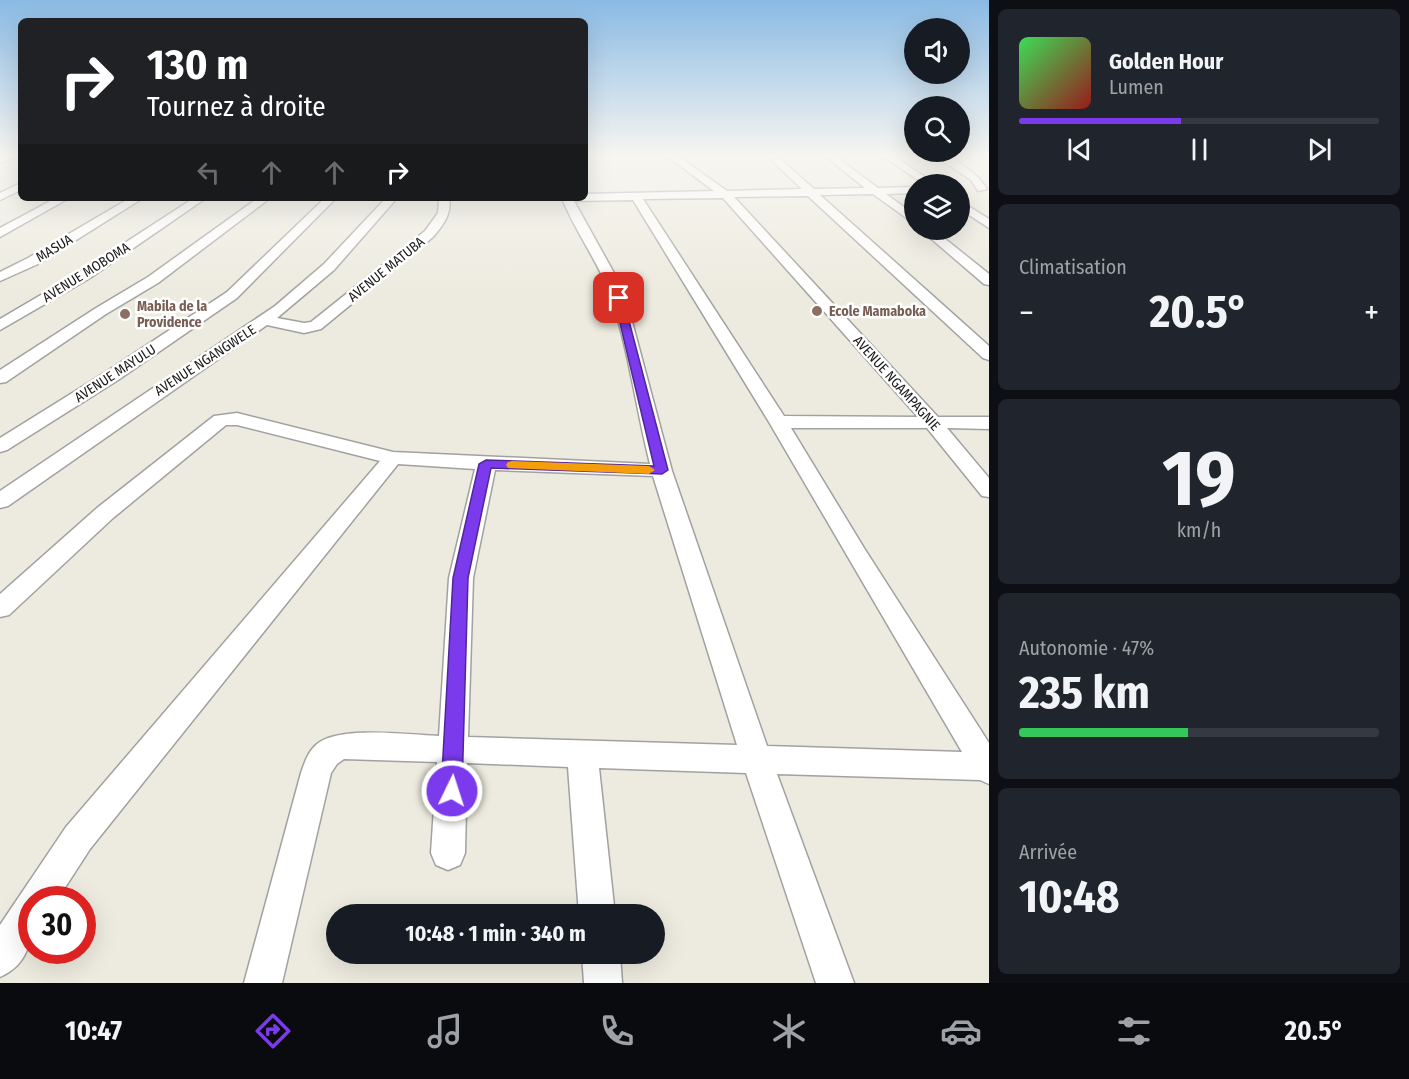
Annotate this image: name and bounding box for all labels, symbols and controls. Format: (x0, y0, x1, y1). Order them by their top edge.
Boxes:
map controls (904, 18, 970, 240)
button: sound (904, 18, 970, 84)
text: 130 m (147, 40, 248, 90)
icon: right (48, 42, 126, 120)
text: Golden Hour (1109, 48, 1223, 75)
text: Lumen (1109, 75, 1164, 99)
text: Tournez à droite (147, 91, 326, 123)
button: search (904, 96, 970, 162)
icon: previous (1063, 133, 1096, 166)
icon: pause (1183, 133, 1216, 166)
icon: next (1303, 133, 1336, 166)
icon: left (192, 156, 225, 189)
icon: ahead (255, 156, 288, 189)
icon: ahead (318, 156, 351, 189)
icon: right (381, 156, 414, 189)
button: layers (904, 174, 970, 240)
street label: MASUA (33, 231, 76, 266)
street label: AVENUE MATUBA (345, 233, 429, 305)
street label: AVENUE MOBOMA (39, 238, 134, 306)
text: Climatisation (1019, 255, 1127, 279)
pin (593, 272, 644, 323)
icon: arrive (602, 281, 635, 314)
text: 20.5° (1149, 285, 1248, 339)
text: − (1019, 293, 1034, 333)
text: + (1364, 293, 1379, 333)
place label: Mabila de la Providence (137, 298, 207, 331)
place label: Ecole Mamaboka (829, 303, 926, 320)
marker: Ecole Mamaboka (810, 304, 824, 318)
marker: Mabila de la Providence (118, 307, 132, 321)
street label: AVENUE NGANGWELE (151, 321, 260, 400)
street label: AVENUE NGAMPAGNIE (850, 332, 944, 435)
street label: AVENUE MAYULU (71, 341, 159, 406)
text: 19 (1162, 432, 1236, 526)
text: km/h (1177, 518, 1221, 542)
text: Autonomie · 47% (1019, 636, 1154, 660)
text: 235 km (1019, 666, 1150, 720)
position arrow (420, 759, 484, 823)
text: Arrivée (1019, 840, 1077, 864)
text: 10:48 (1019, 870, 1120, 924)
speed limit sign: 30 (18, 886, 96, 964)
text: 10:48 · 1 min · 340 m (405, 920, 586, 947)
icon: directions (252, 1010, 294, 1052)
icon: music (424, 1010, 466, 1052)
icon: phone (596, 1010, 638, 1052)
icon: climate (768, 1010, 810, 1052)
icon: car (940, 1010, 982, 1052)
icon: filters (1113, 1010, 1155, 1052)
text: 10:47 (65, 1015, 122, 1047)
text: 20.5° (1285, 1015, 1344, 1047)

